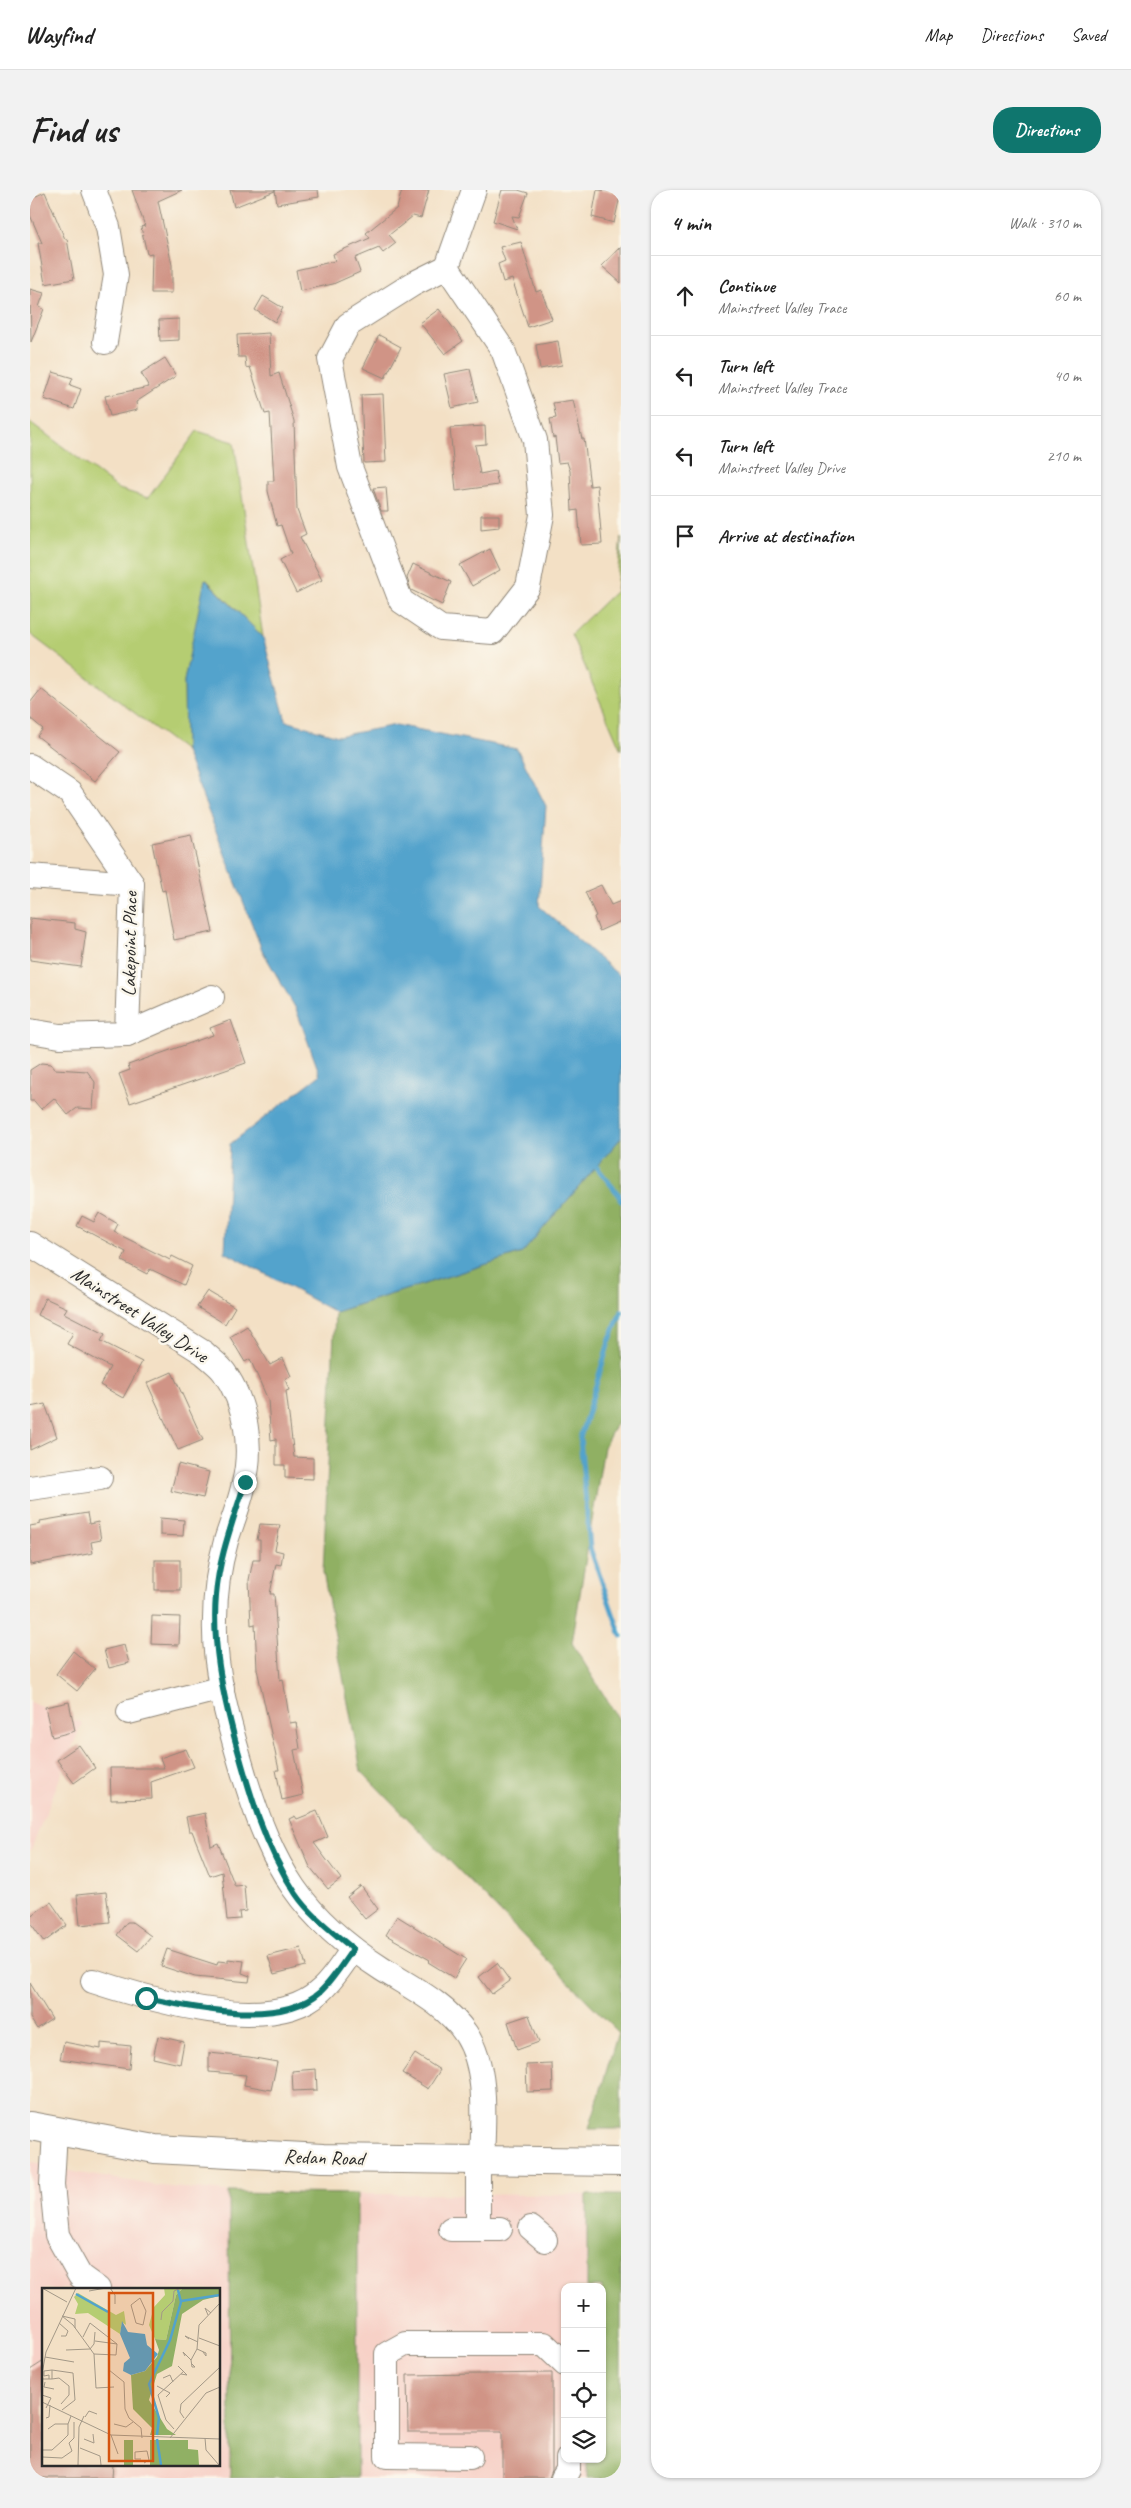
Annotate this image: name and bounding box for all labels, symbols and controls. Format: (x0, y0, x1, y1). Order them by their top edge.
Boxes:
text: Wayfind (25, 20, 92, 50)
text: Map (925, 24, 952, 46)
text: Directions (980, 24, 1043, 46)
text: Saved (1071, 24, 1106, 46)
button: Directions (993, 107, 1101, 153)
text: Find us (30, 108, 117, 153)
text: 4 min (671, 210, 711, 236)
text: Walk · 310 m (1009, 213, 1081, 233)
text: Continue (718, 274, 775, 298)
icon: ahead (671, 282, 699, 310)
text: 60 m (1054, 286, 1081, 306)
text: Mainstreet Valley Trace (718, 298, 846, 318)
text: Turn left (718, 354, 773, 378)
icon: left (671, 362, 699, 390)
text: 40 m (1054, 366, 1081, 386)
text: Mainstreet Valley Trace (718, 378, 846, 398)
text: Turn left (718, 434, 773, 458)
icon: left (671, 442, 699, 470)
text: 210 m (1047, 446, 1081, 466)
text: Mainstreet Valley Drive (718, 458, 845, 478)
icon: arrive (671, 522, 699, 550)
text: Arrive at destination (718, 524, 854, 548)
street label: Lakepoint Place (116, 890, 143, 996)
street label: Mainstreet Valley Drive (66, 1261, 214, 1369)
route end (234, 1471, 257, 1494)
route start (135, 1987, 158, 2010)
street label: Redan Road (283, 2144, 368, 2172)
map controls (561, 2283, 606, 2463)
button: + (561, 2283, 606, 2328)
inset map (42, 2288, 220, 2466)
button: − (561, 2328, 606, 2373)
button: locate (561, 2373, 606, 2418)
button: layers (561, 2418, 606, 2463)

